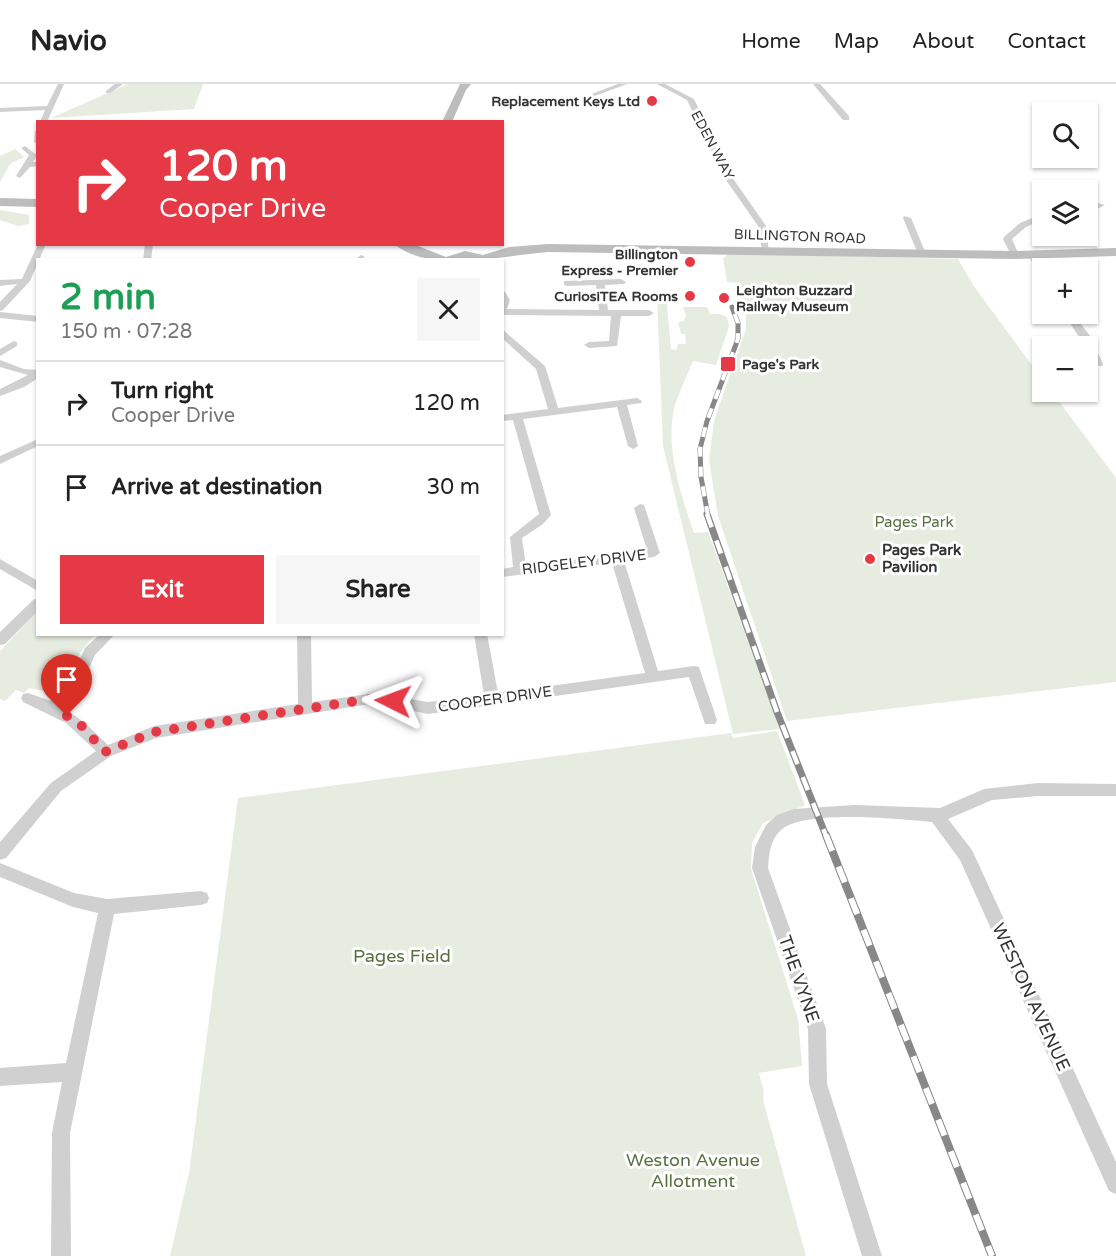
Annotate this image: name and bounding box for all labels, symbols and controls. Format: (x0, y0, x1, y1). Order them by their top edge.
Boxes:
text: Navio (30, 24, 107, 58)
text: Home (741, 29, 801, 54)
text: Map (834, 29, 879, 54)
text: About (912, 29, 974, 54)
text: Contact (1007, 29, 1086, 54)
place label: Replacement Keys Ltd (491, 93, 640, 110)
marker: Replacement Keys Ltd (645, 94, 659, 108)
map controls (1032, 102, 1098, 402)
button: search (1032, 102, 1098, 168)
street label: EDEN WAY (687, 108, 738, 183)
text: 120 m (159, 141, 288, 192)
icon: right (60, 144, 138, 222)
button: layers (1032, 180, 1098, 246)
text: Cooper Drive (159, 192, 326, 225)
street label: BILLINGTON ROAD (734, 226, 866, 247)
place label: Billington Express - Premier (561, 246, 679, 279)
marker: Billington Express - Premier (683, 255, 697, 269)
button: + (1032, 258, 1098, 324)
text: 2 min (60, 276, 156, 319)
button: close (417, 278, 480, 341)
place label: Leighton Buzzard Railway Museum (736, 282, 853, 315)
place label: CuriosiTEA Rooms (554, 288, 678, 305)
marker: CuriosiTEA Rooms (683, 289, 697, 303)
marker: Leighton Buzzard Railway Museum (717, 291, 731, 305)
text: 150 m · 07:28 (60, 320, 192, 344)
button: − (1032, 336, 1098, 402)
marker: Page's Park (719, 355, 737, 373)
place label: Page's Park (742, 356, 819, 373)
text: Turn right (111, 378, 213, 404)
icon: right (60, 387, 93, 420)
text: 120 m (413, 390, 480, 416)
text: Cooper Drive (111, 404, 235, 428)
icon: arrive (60, 471, 93, 504)
text: Arrive at destination (111, 474, 322, 500)
text: 30 m (426, 474, 480, 500)
park label: Pages Park (874, 513, 954, 531)
place label: Pages Park Pavilion (882, 541, 961, 576)
street label: RIDGELEY DRIVE (521, 545, 647, 579)
marker: Pages Park Pavilion (863, 552, 877, 566)
button: Exit (60, 555, 264, 624)
button: Share (276, 555, 480, 624)
pin (41, 654, 92, 716)
icon: arrive (50, 663, 83, 696)
position arrow (361, 669, 425, 733)
street label: COOPER DRIVE (437, 682, 553, 716)
street label: WESTON AVENUE (987, 920, 1075, 1074)
street label: THE VYNE (774, 932, 824, 1026)
park label: Pages Field (353, 945, 451, 967)
park label: Weston Avenue Allotment (626, 1149, 760, 1192)

